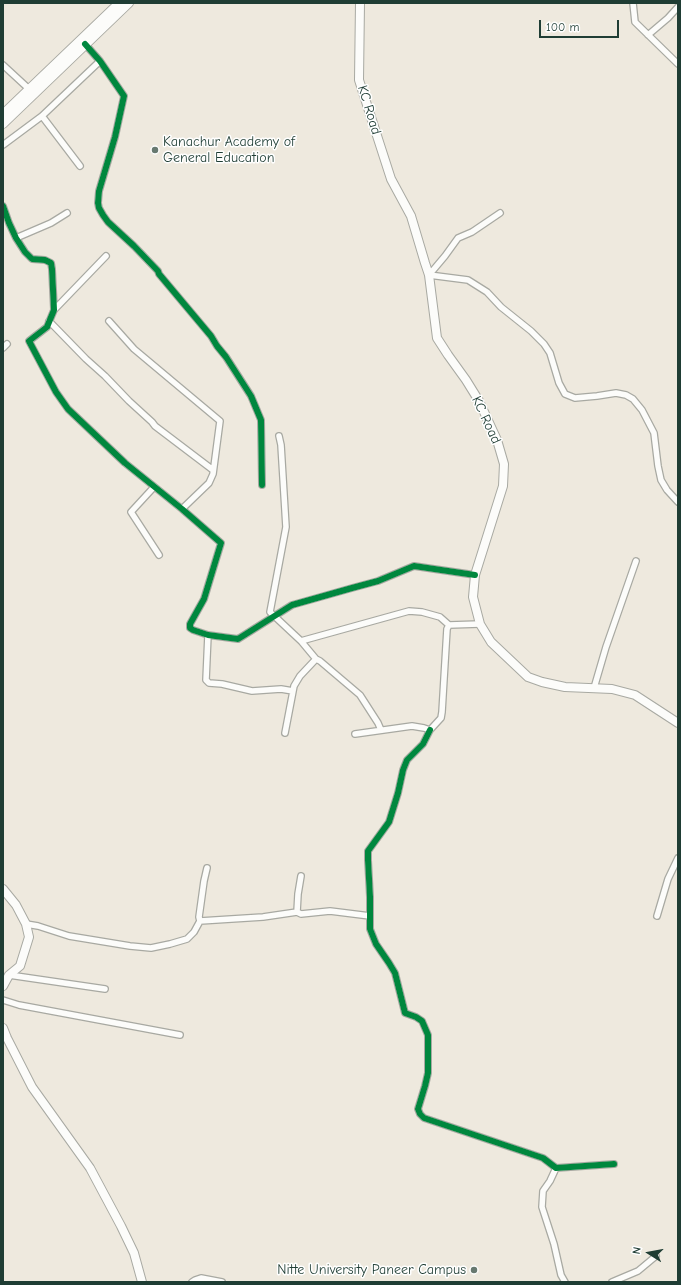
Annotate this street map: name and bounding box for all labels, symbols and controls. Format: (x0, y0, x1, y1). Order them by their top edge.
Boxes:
scale bar (541, 12, 621, 38)
text: 100 m (546, 20, 579, 34)
street label: KC Road (354, 83, 384, 137)
place label: Kanachur Academy of General Education (163, 134, 295, 166)
marker: Kanachur Academy of General Education (150, 145, 160, 155)
street label: KC Road (468, 393, 504, 447)
north arrow (629, 1233, 669, 1273)
text: N (630, 1246, 644, 1255)
place label: Nitte University Paneer Campus (277, 1262, 466, 1278)
marker: Nitte University Paneer Campus (469, 1265, 479, 1275)

